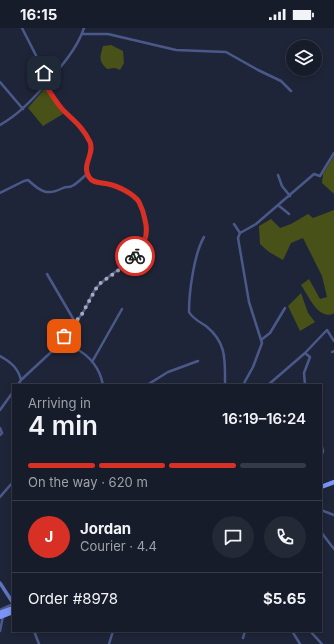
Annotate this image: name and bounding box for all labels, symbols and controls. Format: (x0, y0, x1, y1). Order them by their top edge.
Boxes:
text: 16:15 (20, 5, 57, 24)
map controls (286, 40, 322, 76)
button: layers (286, 40, 322, 76)
pin (27, 56, 61, 90)
icon: home (33, 62, 55, 84)
courier (115, 236, 155, 276)
icon: bike (124, 245, 146, 267)
pin (47, 319, 81, 353)
icon: bag (53, 325, 75, 347)
text: Arriving in (28, 395, 91, 411)
text: 16:19–16:24 (222, 409, 306, 428)
text: 4 min (28, 410, 98, 441)
text: On the way · 620 m (28, 474, 148, 490)
button: chat (212, 516, 254, 558)
button: phone (264, 516, 306, 558)
text: Jordan (80, 519, 131, 538)
text: J (45, 527, 53, 546)
text: Courier · 4.4 (80, 538, 157, 554)
text: Order #8978 (28, 589, 118, 608)
text: $5.65 (263, 589, 306, 608)

